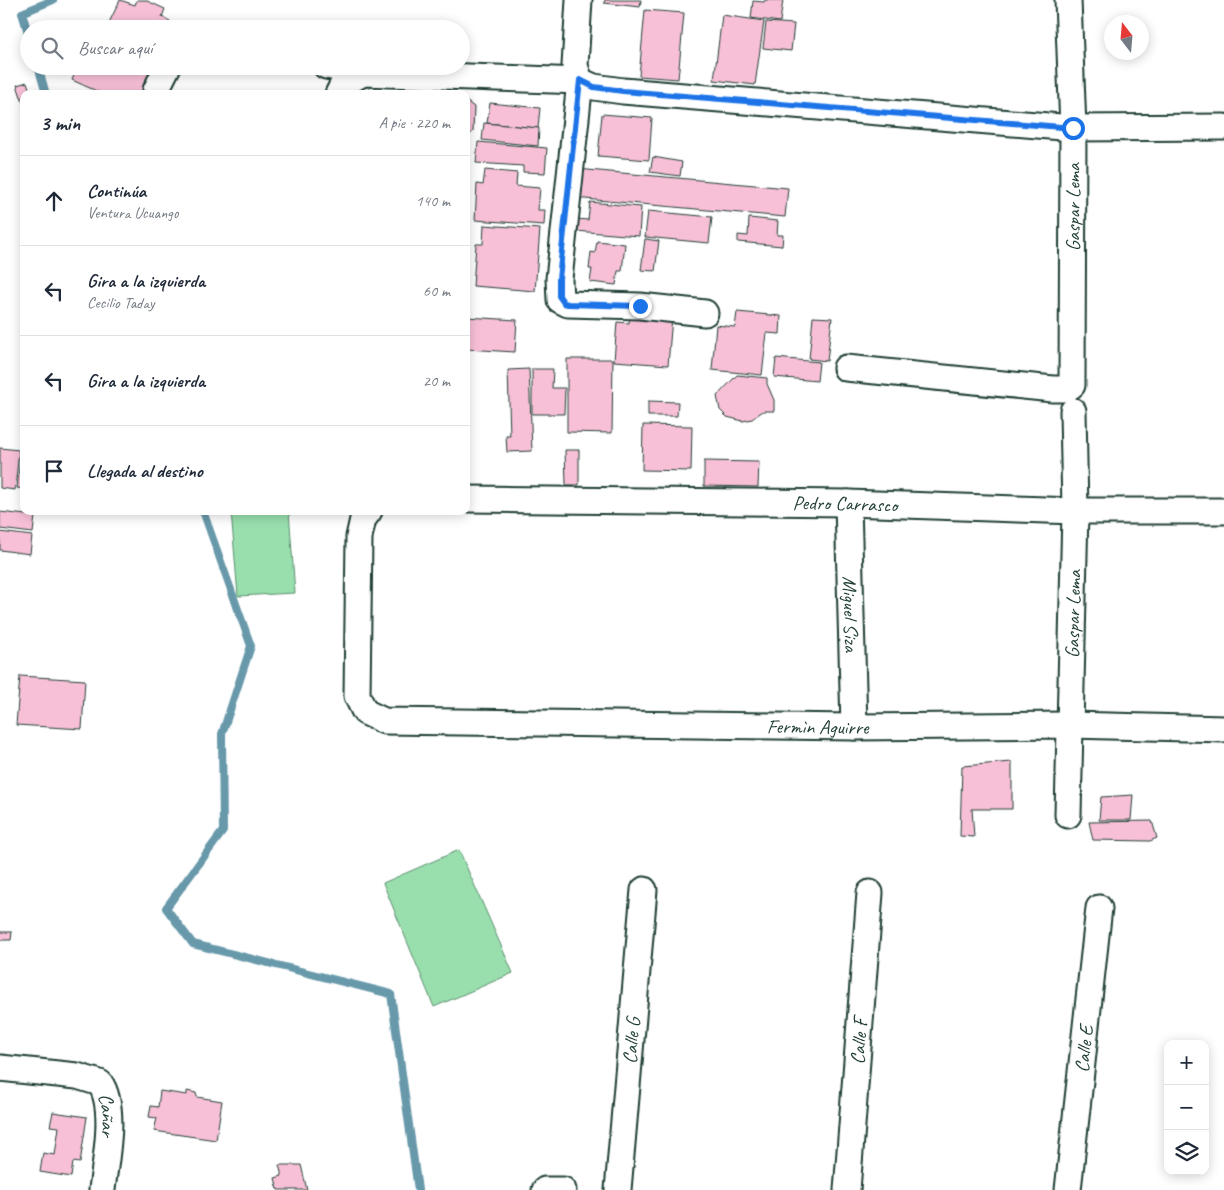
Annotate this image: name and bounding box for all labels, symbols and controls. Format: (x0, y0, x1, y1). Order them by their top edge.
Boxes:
north arrow (1104, 15, 1149, 60)
search box (20, 20, 470, 75)
icon: search (38, 34, 66, 62)
text: Buscar aquí (78, 36, 152, 60)
text: 3 min (40, 110, 80, 136)
text: A pie · 220 m (379, 113, 450, 133)
route start (1062, 117, 1085, 140)
street label: Gaspar Lema (1060, 162, 1085, 251)
text: Continúa (87, 179, 146, 203)
icon: ahead (40, 187, 68, 215)
text: 140 m (416, 191, 450, 211)
text: Ventura Ucuango (87, 203, 178, 223)
text: Gira a la izquierda (87, 269, 205, 293)
icon: left (40, 277, 68, 305)
text: 60 m (423, 281, 450, 301)
text: Cecilio Taday (87, 293, 154, 313)
route end (629, 295, 652, 318)
icon: left (40, 367, 68, 395)
text: Gira a la izquierda (87, 369, 205, 393)
text: 20 m (423, 371, 450, 391)
icon: arrive (40, 457, 68, 485)
text: Llegada al destino (87, 459, 203, 483)
street label: Pedro Carrasco (793, 490, 900, 517)
street label: Gaspar Lema (1059, 569, 1086, 658)
street label: Miguel Siza (837, 576, 865, 654)
street label: Fermìn Aguirre (767, 713, 870, 740)
street label: Calle F (844, 1013, 873, 1065)
street label: Calle G (616, 1014, 646, 1065)
street label: Calle E (1069, 1022, 1099, 1074)
map controls (1164, 1040, 1209, 1175)
button: + (1164, 1040, 1209, 1085)
button: − (1164, 1085, 1209, 1130)
street label: Cañar (93, 1091, 122, 1139)
button: layers (1164, 1130, 1209, 1175)

